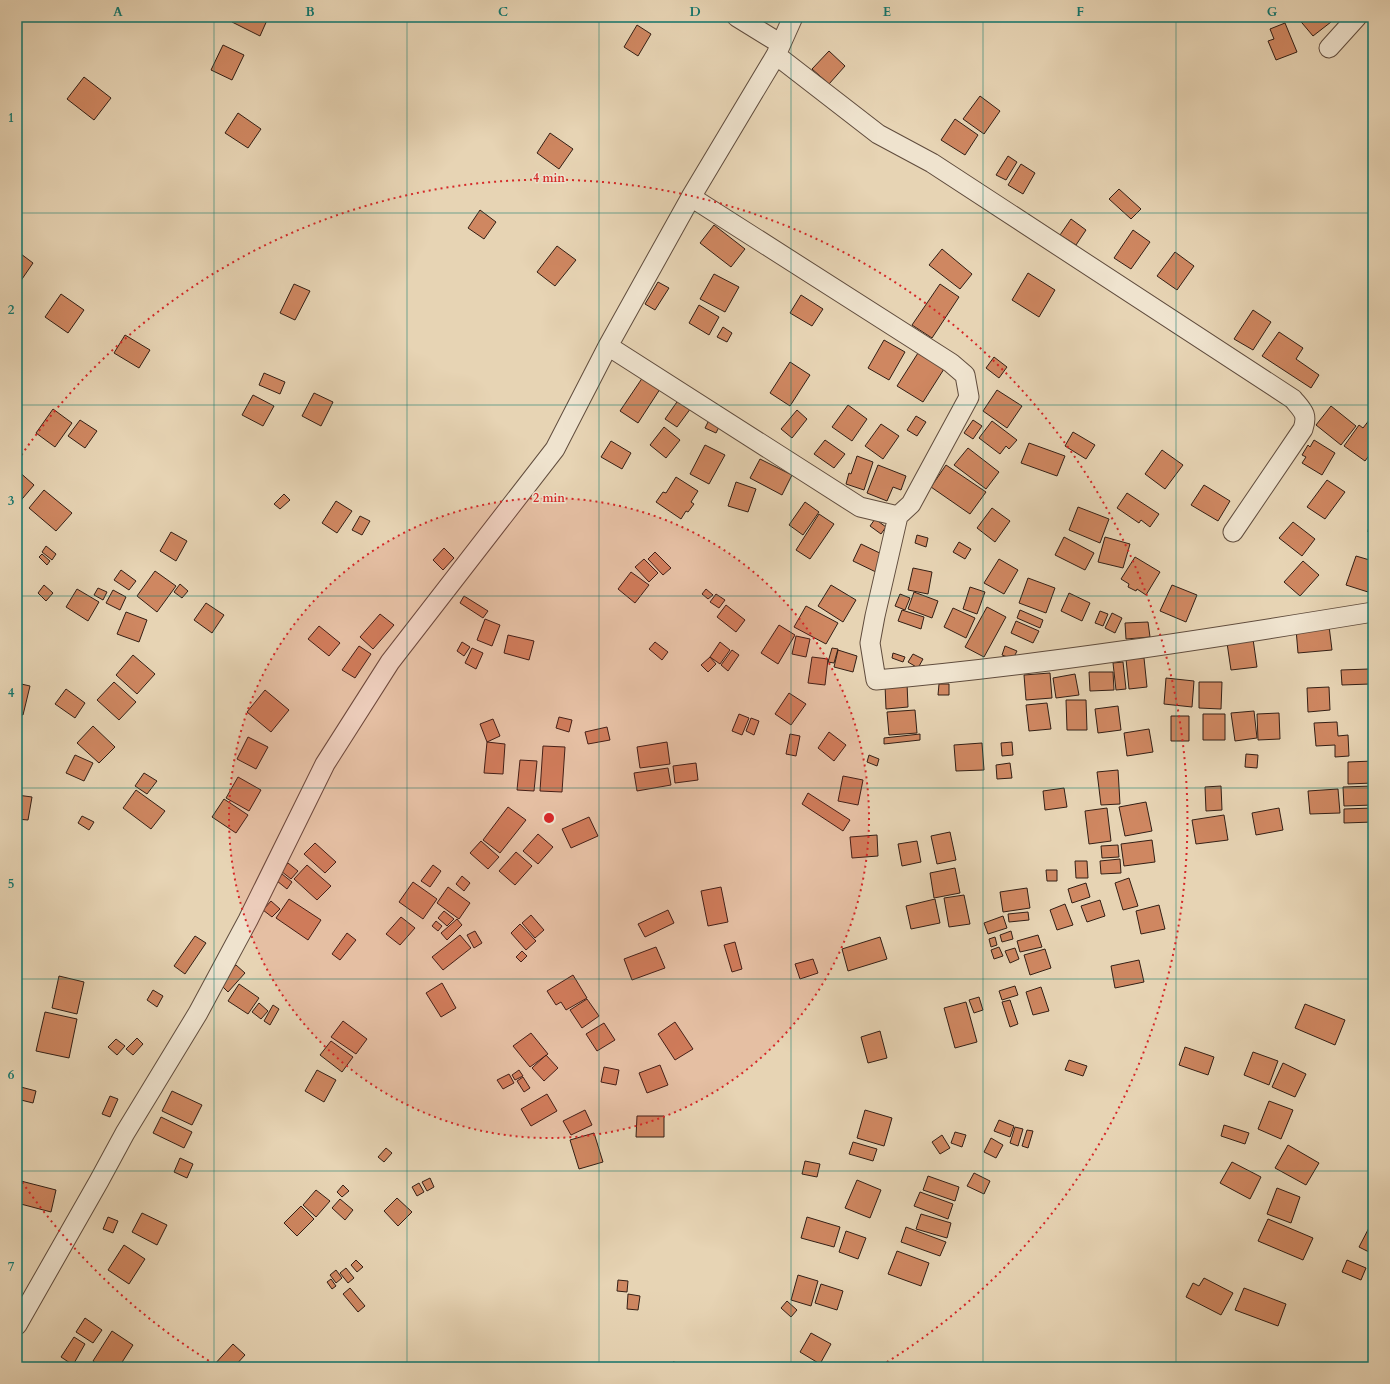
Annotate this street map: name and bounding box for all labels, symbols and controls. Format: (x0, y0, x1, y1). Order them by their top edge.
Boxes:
text: A (113, 3, 123, 21)
text: B (305, 3, 315, 21)
text: C (498, 3, 508, 21)
text: D (689, 3, 701, 21)
text: E (883, 3, 891, 21)
text: F (1076, 3, 1084, 21)
text: G (1267, 3, 1278, 21)
text: 1 (8, 109, 14, 127)
text: 4 min (533, 170, 565, 186)
text: 2 (8, 301, 15, 319)
text: 2 min (533, 490, 565, 506)
text: 3 (8, 492, 15, 510)
text: 4 (8, 684, 15, 702)
centre of rings (542, 811, 556, 825)
text: 5 (8, 875, 14, 893)
text: 6 (8, 1066, 15, 1084)
text: 7 (8, 1258, 15, 1276)

